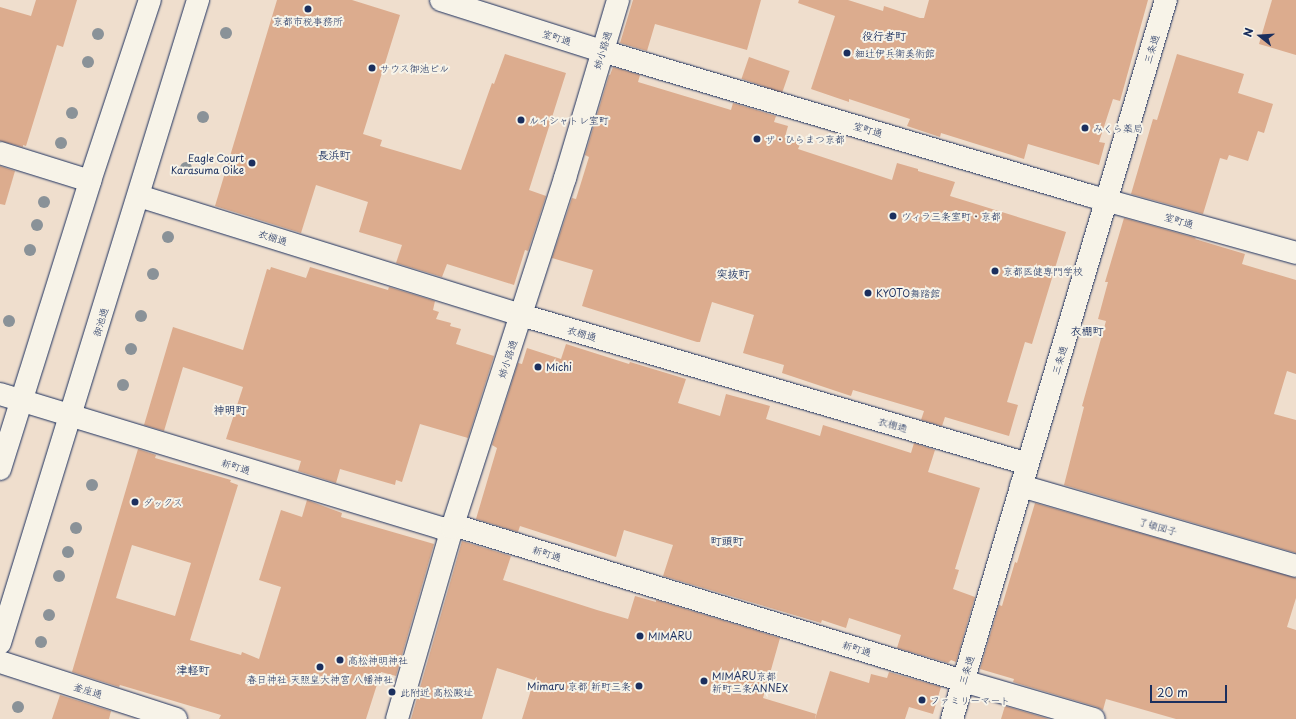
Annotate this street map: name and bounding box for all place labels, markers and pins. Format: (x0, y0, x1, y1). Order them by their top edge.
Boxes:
marker: 京都市税事務所 (303, 4, 313, 14)
place label: 京都市税事務所 (273, 15, 343, 27)
place label: 細辻伊兵衛美術館 (855, 47, 935, 59)
marker: 細辻伊兵衛美術館 (842, 48, 852, 58)
place label: サウス御池ビル (380, 62, 450, 74)
marker: サウス御池ビル (367, 63, 377, 73)
place label: ルイシャトレ室町 (529, 114, 609, 126)
marker: ルイシャトレ室町 (516, 115, 526, 125)
place label: みくら薬局 (1093, 122, 1143, 134)
marker: みくら薬局 (1080, 123, 1090, 133)
place label: ザ・ひらまつ京都 (765, 133, 845, 145)
marker: ザ・ひらまつ京都 (752, 134, 762, 144)
place label: Eagle Court Karasuma Oike (170, 151, 244, 174)
marker: Eagle Court Karasuma Oike (247, 158, 257, 168)
place label: ヴィラ三条室町・京都 (901, 210, 1001, 222)
marker: ヴィラ三条室町・京都 (888, 211, 898, 221)
place label: 京都医健専門学校 (1003, 265, 1083, 277)
marker: 京都医健専門学校 (990, 266, 1000, 276)
place label: KYOTO舞踏館 (876, 287, 940, 299)
marker: KYOTO舞踏館 (863, 288, 873, 298)
place label: Michi (546, 361, 572, 373)
marker: Michi (533, 362, 543, 372)
place label: ダックス (143, 496, 183, 508)
marker: ダックス (130, 497, 140, 507)
place label: MIMARU (648, 630, 692, 642)
marker: MIMARU (635, 631, 645, 641)
place label: 高松神明神社 (348, 654, 408, 666)
marker: 高松神明神社 (335, 655, 345, 665)
marker: 春日神社 天照皇大神宮 八幡神社 (315, 662, 325, 672)
place label: MIMARU京都 新町三条ANNEX (712, 669, 788, 692)
place label: 春日神社 天照皇大神宮 八幡神社 (247, 673, 393, 685)
marker: MIMARU京都 新町三条ANNEX (699, 676, 709, 686)
place label: Mimaru 京都 新町三条 (527, 680, 631, 692)
marker: Mimaru 京都 新町三条 (634, 681, 644, 691)
place label: 此附近 高松殿址 (400, 686, 473, 698)
marker: 此附近 高松殿址 (387, 687, 397, 697)
place label: ファミリーマート (930, 694, 1010, 706)
marker: ファミリーマート (917, 695, 927, 705)

